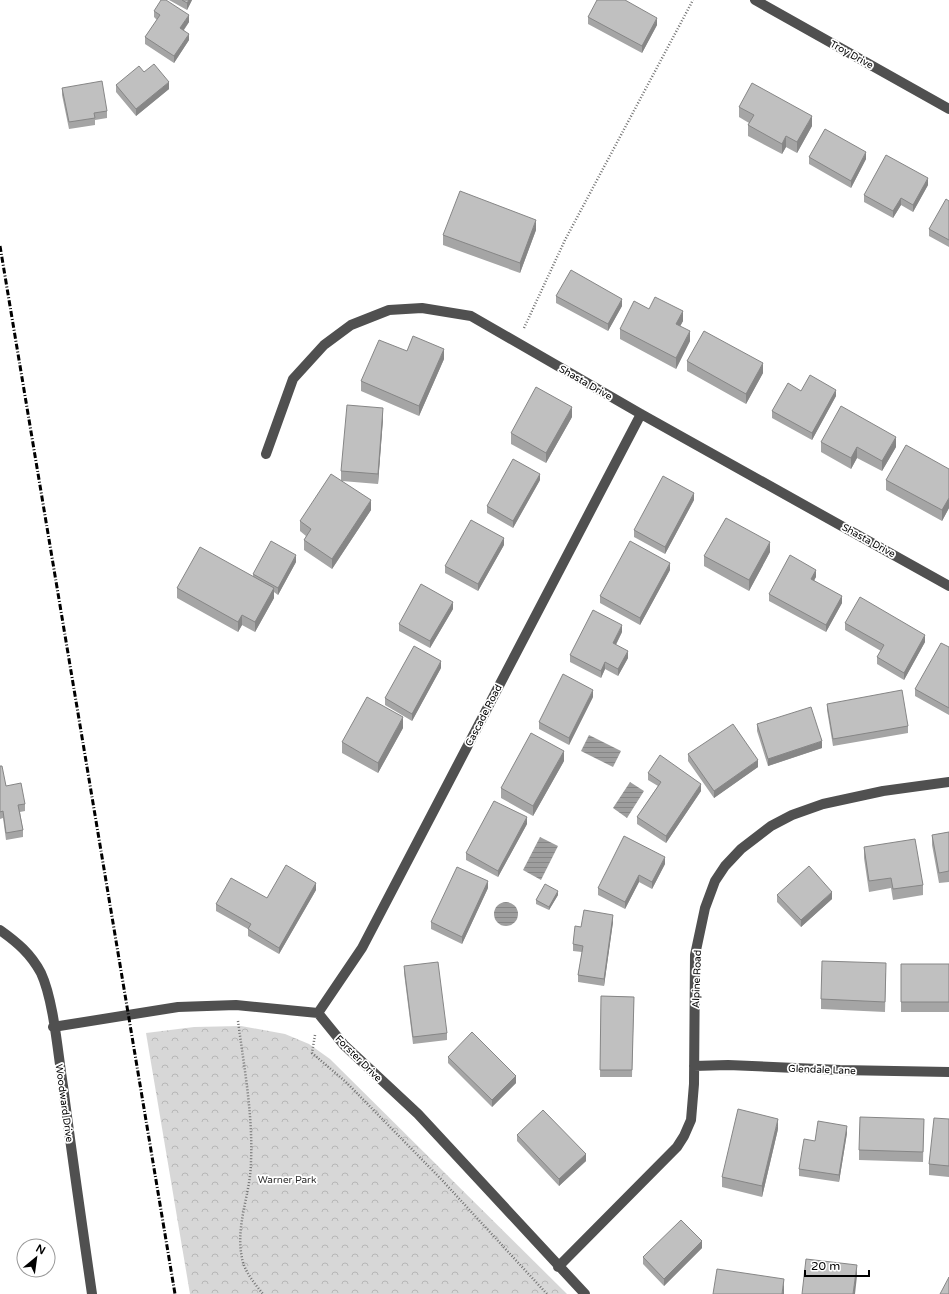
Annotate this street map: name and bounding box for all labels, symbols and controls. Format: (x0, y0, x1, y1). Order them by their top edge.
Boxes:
street label: Troy Drive (828, 38, 876, 72)
street label: Shasta Drive (557, 363, 614, 403)
street label: Shasta Drive (840, 521, 898, 561)
street label: Cascade Road (463, 682, 505, 748)
street label: Alpine Road (690, 950, 704, 1008)
street label: Forster Drive (333, 1033, 384, 1085)
street label: Woodward Drive (53, 1063, 75, 1143)
street label: Glendale Lane (788, 1063, 856, 1077)
park label: Warner Park (258, 1174, 317, 1186)
north arrow (16, 1238, 56, 1278)
text: N (34, 1242, 48, 1258)
scale bar (805, 1252, 869, 1278)
text: 20 m (811, 1259, 840, 1273)

